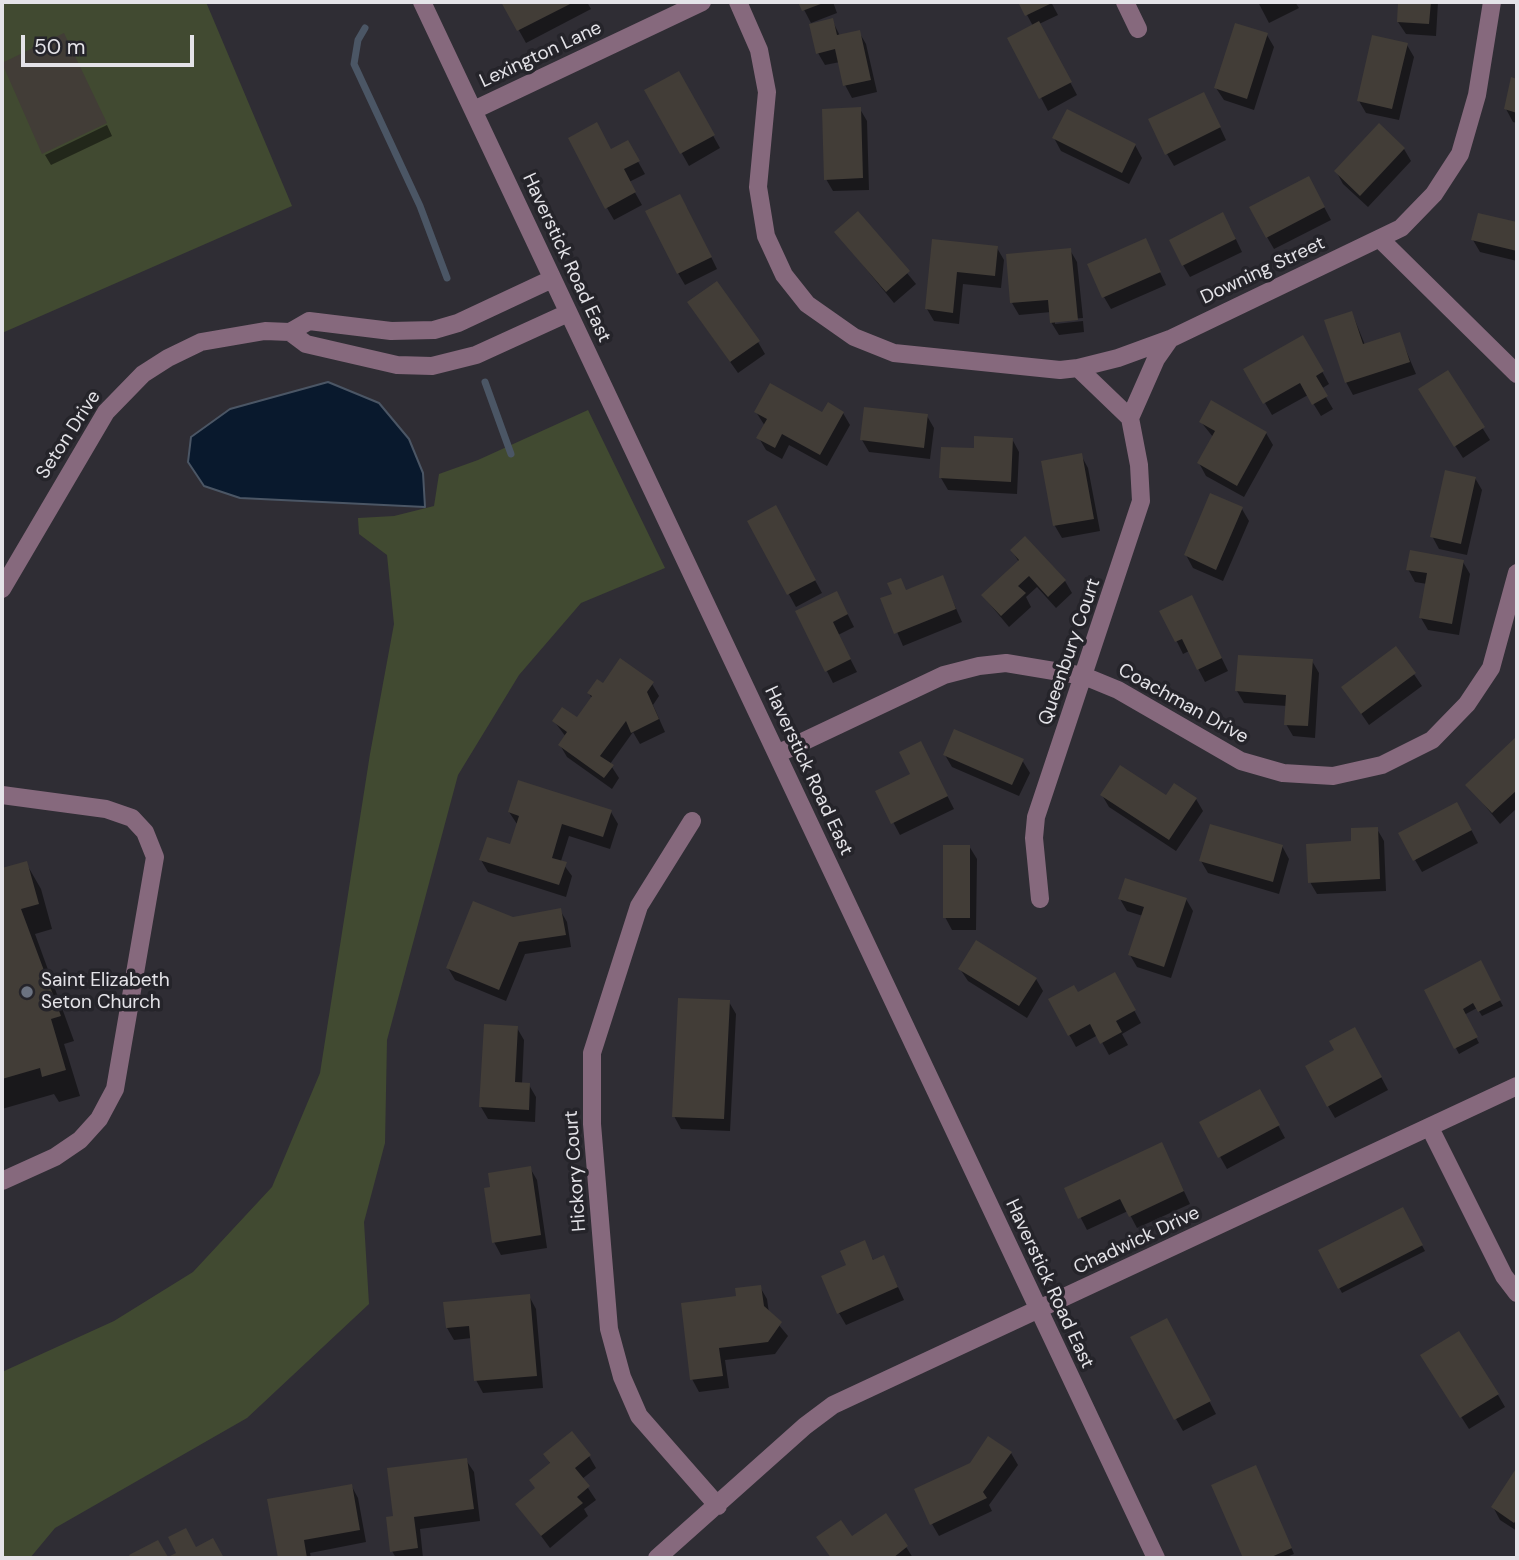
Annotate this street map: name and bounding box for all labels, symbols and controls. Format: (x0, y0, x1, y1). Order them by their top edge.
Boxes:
street label: Lexington Lane (476, 17, 606, 93)
scale bar (24, 21, 198, 65)
text: 50 m (34, 33, 85, 61)
street label: Haverstick Road East (517, 170, 615, 346)
street label: Downing Street (1197, 232, 1329, 310)
street label: Seton Drive (32, 386, 106, 484)
street label: Queenbury Court (1034, 576, 1106, 728)
street label: Coachman Drive (1114, 659, 1252, 749)
street label: Haverstick Road East (759, 683, 857, 859)
place label: Saint Elizabeth Seton Church (41, 970, 170, 1014)
marker: Saint Elizabeth Seton Church (19, 984, 35, 1000)
street label: Hickory Court (560, 1110, 592, 1232)
street label: Haverstick Road East (1000, 1196, 1098, 1372)
street label: Chadwick Drive (1070, 1202, 1204, 1280)

